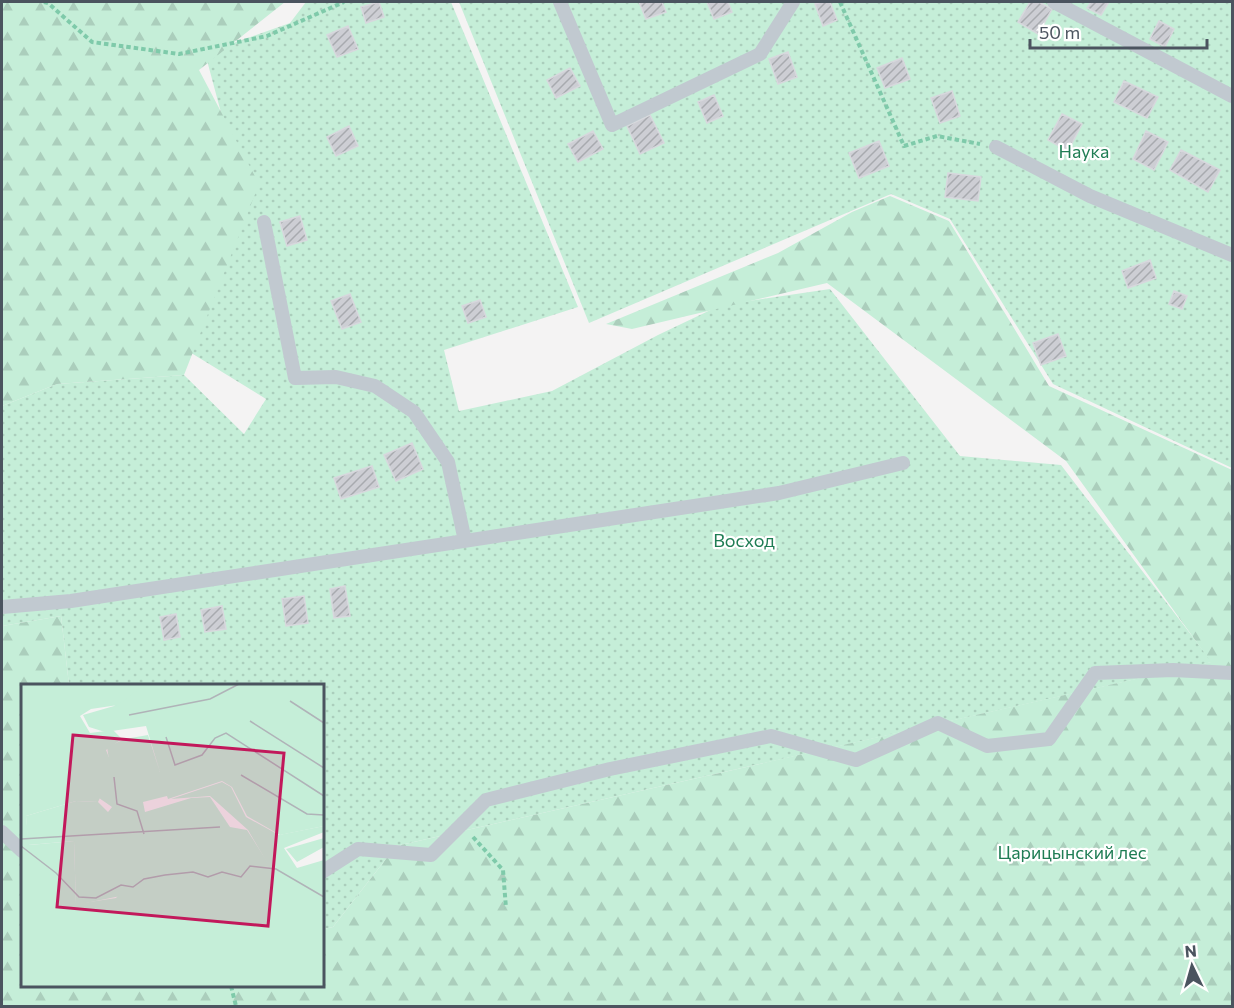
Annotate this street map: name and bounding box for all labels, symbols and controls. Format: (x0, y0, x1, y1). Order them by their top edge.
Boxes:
scale bar (1030, 12, 1207, 50)
text: 50 m (1039, 21, 1080, 43)
park label: Наука (1059, 140, 1109, 162)
park label: Восход (713, 529, 775, 551)
inset map (21, 684, 324, 987)
park label: Царицынский лес (997, 841, 1147, 863)
north arrow (1162, 936, 1222, 996)
text: N (1184, 941, 1197, 961)

